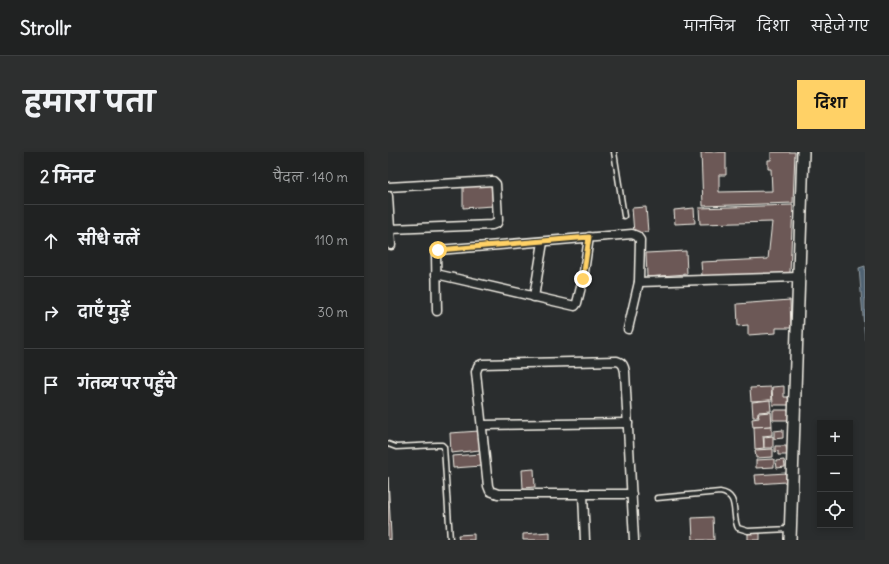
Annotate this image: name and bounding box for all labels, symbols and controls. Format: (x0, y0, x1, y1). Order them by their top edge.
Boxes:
text: Strollr (20, 16, 71, 40)
text: मानचित्र (684, 17, 735, 35)
text: दिशा (757, 17, 789, 35)
text: सहेजे गए (811, 17, 869, 35)
button: दिशा (797, 80, 865, 129)
text: हमारा पता (24, 84, 155, 120)
text: 2 मिनट (40, 166, 95, 188)
text: पैदल · 140 m (273, 169, 348, 186)
icon: ahead (40, 230, 62, 252)
text: सीधे चलें (78, 230, 139, 249)
text: 110 m (315, 232, 348, 249)
route start (429, 241, 447, 259)
route end (574, 270, 592, 288)
icon: right (40, 302, 62, 324)
text: दाएँ मुड़ें (78, 302, 130, 321)
text: 30 m (318, 304, 348, 321)
icon: arrive (40, 374, 62, 396)
text: गंतव्य पर पहुँचे (78, 374, 176, 393)
map controls (817, 420, 853, 528)
button: + (817, 420, 853, 456)
button: − (817, 456, 853, 492)
button: locate (817, 492, 853, 528)

